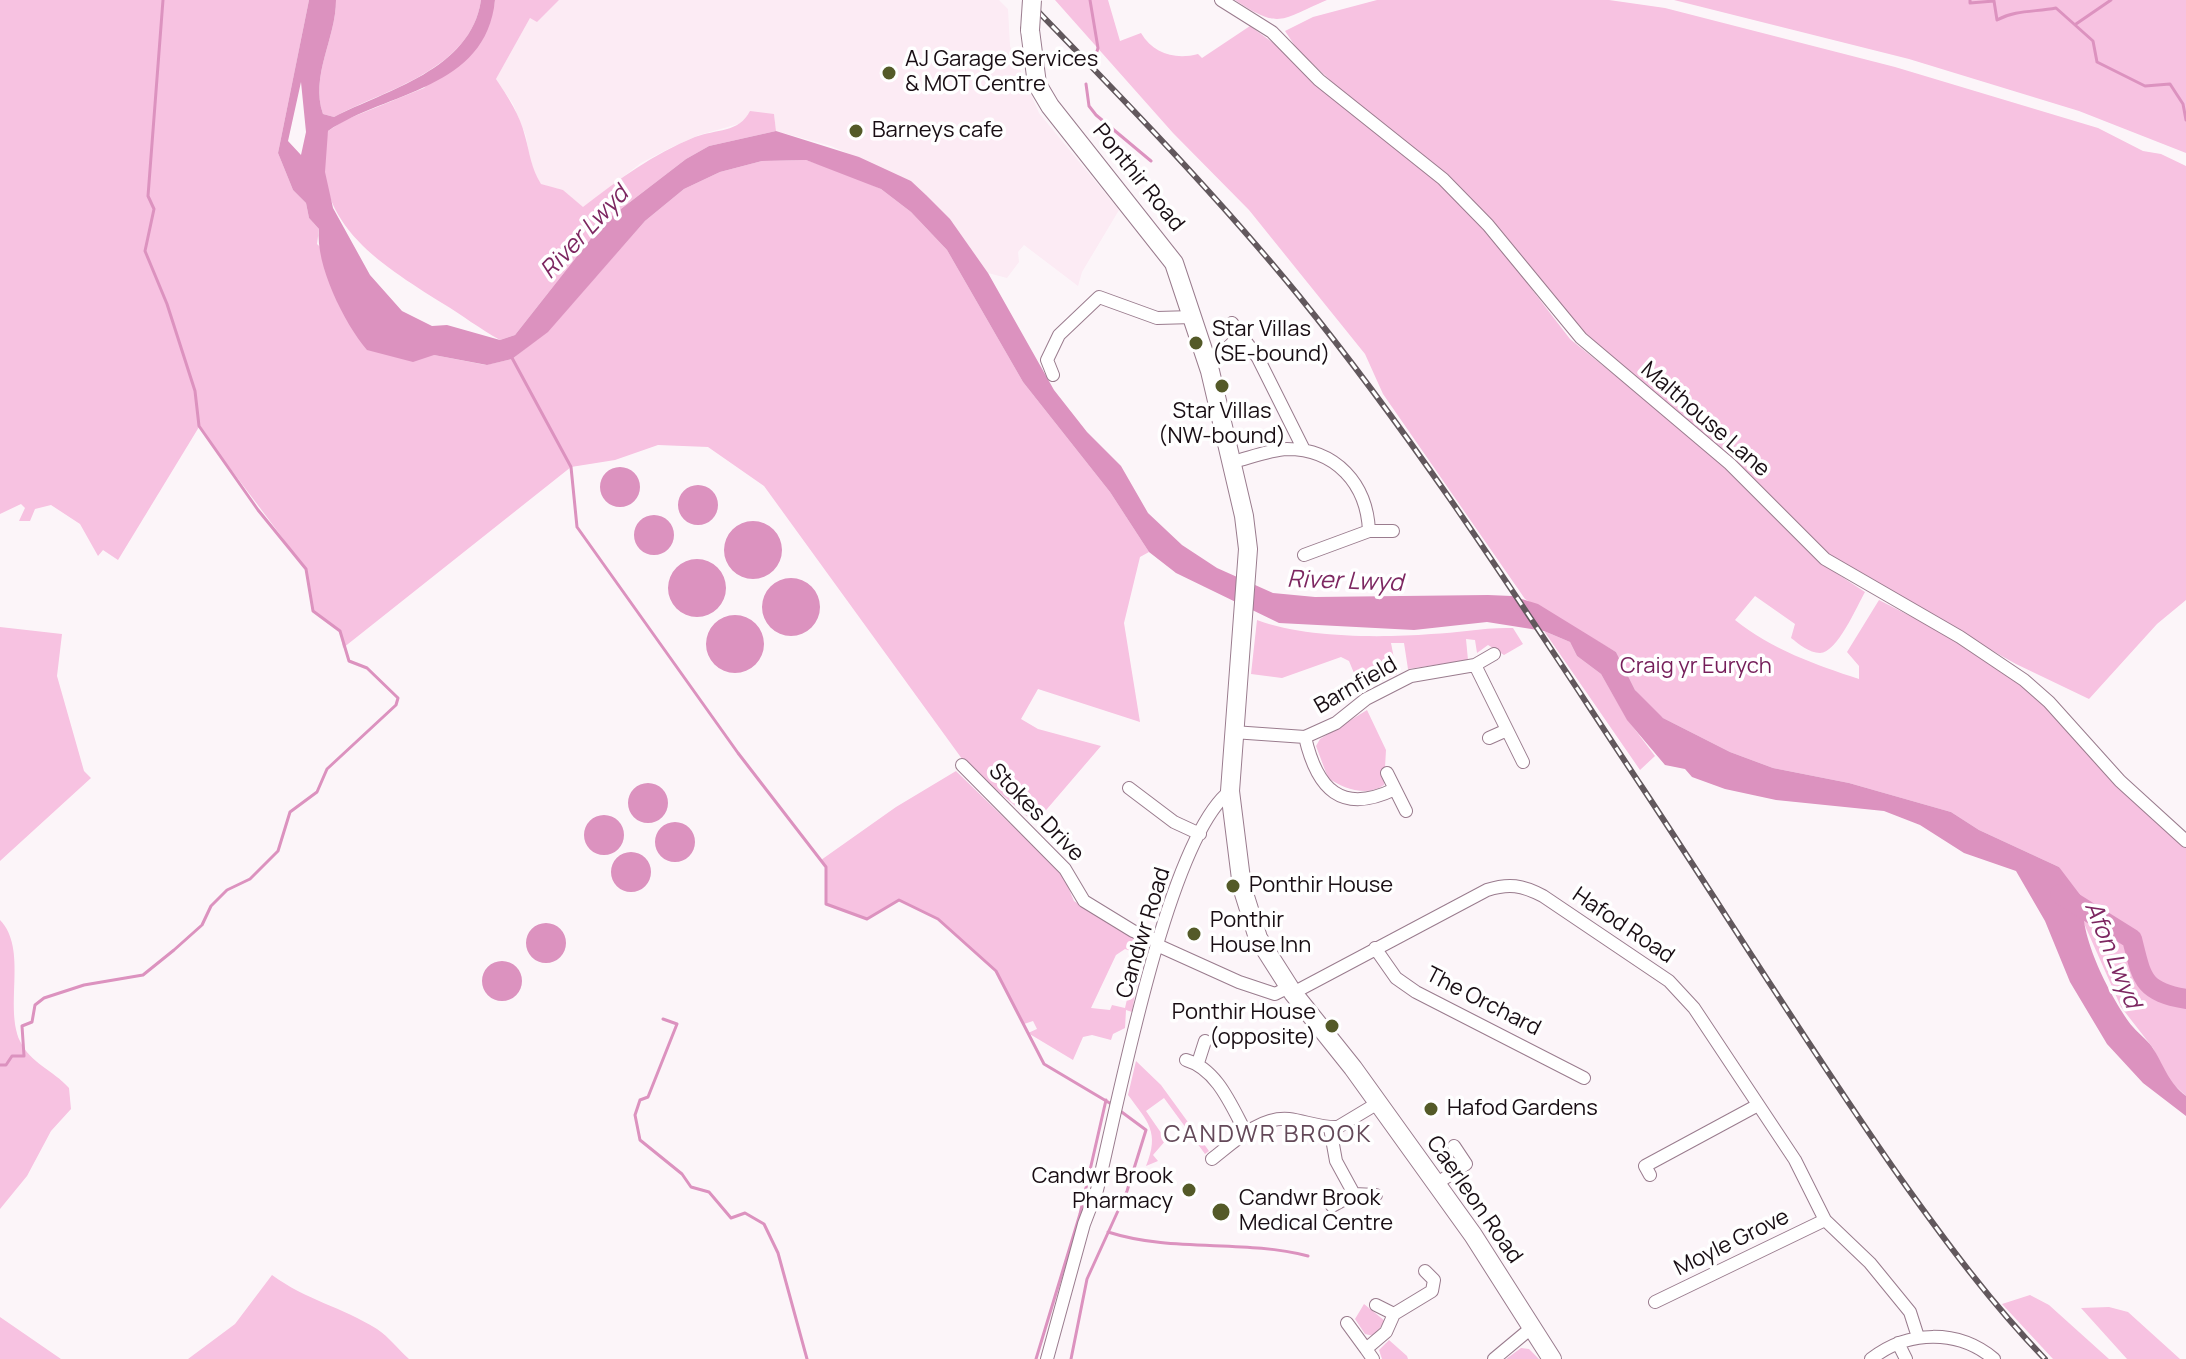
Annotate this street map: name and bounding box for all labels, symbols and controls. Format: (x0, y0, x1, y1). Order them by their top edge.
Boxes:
place label: AJ Garage Services & MOT Centre (905, 47, 1098, 98)
marker: AJ Garage Services & MOT Centre (880, 64, 898, 82)
place label: Barneys cafe (872, 118, 1003, 144)
street label: Ponthir Road (1087, 119, 1189, 237)
marker: Barneys cafe (847, 122, 865, 140)
water label: River Lwyd (535, 181, 635, 285)
place label: Star Villas (SE-bound) (1212, 317, 1330, 368)
marker: Star Villas (SE-bound) (1187, 334, 1205, 352)
street label: Malthouse Lane (1635, 357, 1775, 483)
marker: Star Villas (NW-bound) (1213, 377, 1231, 395)
place label: Star Villas (NW-bound) (1158, 399, 1286, 450)
water label: River Lwyd (1287, 566, 1403, 598)
street label: Barnfield (1310, 652, 1402, 720)
park label: Craig yr Eurych (1620, 654, 1772, 680)
street label: Stokes Drive (983, 759, 1089, 867)
street label: Candwr Road (1112, 864, 1176, 1002)
place label: Ponthir House (1249, 873, 1393, 899)
marker: Ponthir House (1224, 877, 1242, 895)
street label: Hafod Road (1567, 882, 1679, 970)
water label: Afon Lwyd (2078, 898, 2146, 1012)
place label: Ponthir House Inn (1210, 908, 1311, 960)
marker: Ponthir House Inn (1185, 925, 1203, 943)
street label: The Orchard (1421, 962, 1545, 1042)
place label: Ponthir House (opposite) (1172, 1000, 1316, 1052)
marker: Ponthir House (opposite) (1323, 1017, 1341, 1035)
place label: Hafod Gardens (1447, 1096, 1598, 1122)
marker: Hafod Gardens (1422, 1100, 1440, 1118)
district label: CANDWR BROOK (1164, 1121, 1372, 1149)
street label: Caerleon Road (1420, 1131, 1528, 1269)
place label: Candwr Brook Pharmacy (1032, 1164, 1173, 1216)
marker: Candwr Brook Pharmacy (1180, 1181, 1198, 1199)
place label: Candwr Brook Medical Centre (1239, 1186, 1393, 1238)
marker: Candwr Brook Medical Centre (1210, 1201, 1232, 1223)
street label: Moyle Grove (1670, 1204, 1794, 1282)

